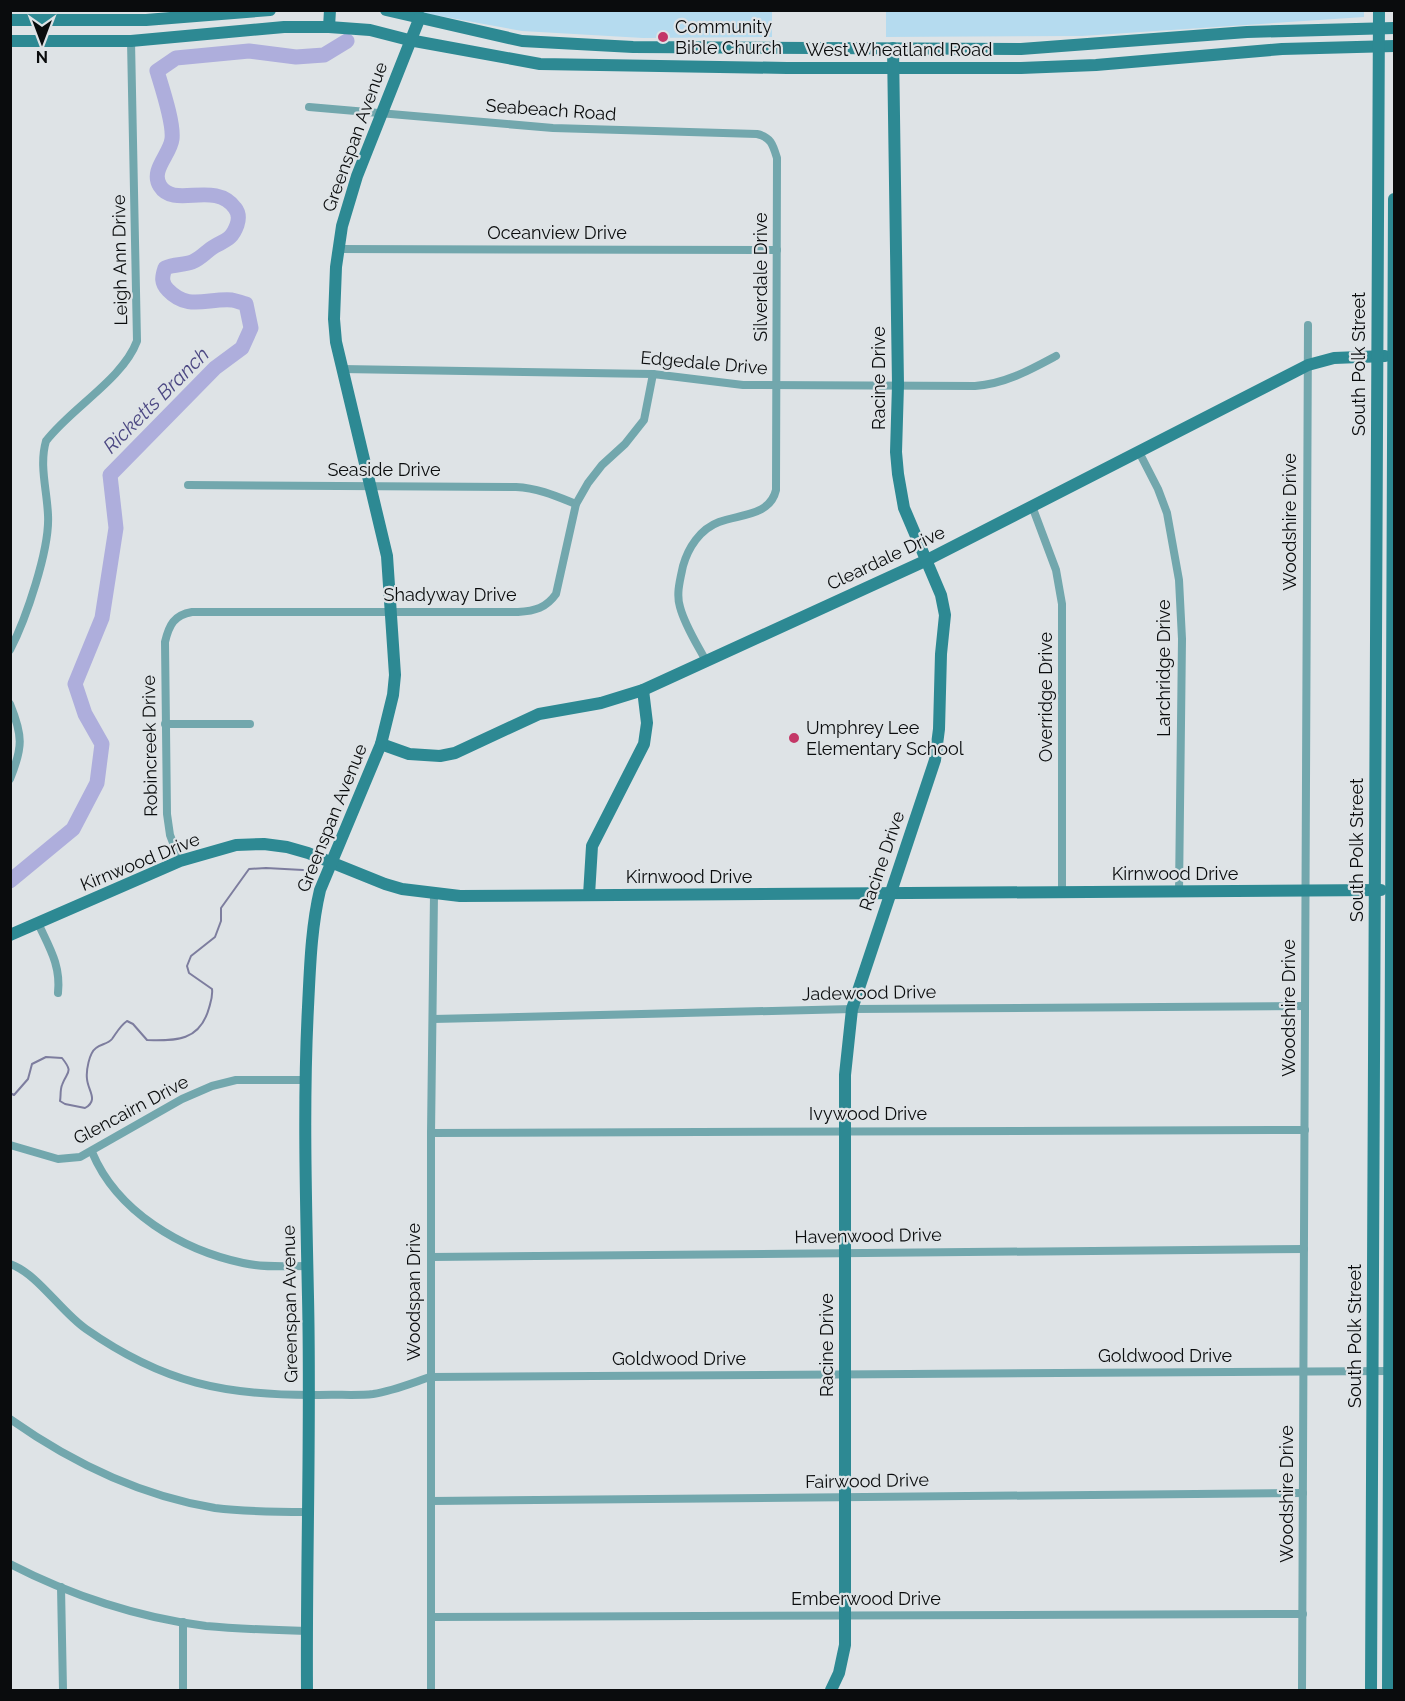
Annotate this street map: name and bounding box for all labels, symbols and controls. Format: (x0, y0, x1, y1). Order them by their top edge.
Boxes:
north arrow (12, 12, 72, 72)
place label: Community Bible Church (675, 16, 782, 58)
marker: Community Bible Church (656, 30, 670, 44)
street label: West Wheatland Road (806, 39, 992, 60)
text: N (36, 47, 48, 66)
street label: Greenspan Avenue (318, 59, 392, 215)
street label: Seabeach Road (485, 94, 617, 125)
street label: Leigh Ann Drive (108, 194, 131, 326)
street label: Silverdale Drive (750, 212, 771, 342)
street label: Oceanview Drive (487, 222, 627, 243)
street label: South Polk Street (1348, 292, 1369, 436)
street label: Racine Drive (868, 326, 889, 430)
water label: Ricketts Branch (98, 342, 214, 458)
street label: Edgedale Drive (640, 346, 769, 379)
street label: Woodshire Drive (1279, 453, 1300, 591)
street label: Seaside Drive (327, 459, 441, 480)
street label: Cleardale Drive (823, 521, 948, 594)
street label: Shadyway Drive (384, 584, 517, 605)
street label: Larchridge Drive (1153, 599, 1174, 737)
street label: Overridge Drive (1035, 631, 1056, 762)
street label: Robincreek Drive (138, 674, 161, 817)
place label: Umphrey Lee Elementary School (806, 717, 964, 759)
marker: Umphrey Lee Elementary School (787, 731, 801, 745)
street label: Greenspan Avenue (292, 740, 371, 895)
street label: South Polk Street (1346, 778, 1367, 922)
street label: Racine Drive (855, 808, 908, 913)
street label: Kirnwood Drive (77, 828, 203, 895)
street label: Kirnwood Drive (1112, 863, 1239, 884)
street label: Kirnwood Drive (626, 866, 753, 887)
street label: Woodshire Drive (1278, 939, 1299, 1077)
street label: Jadewood Drive (802, 981, 937, 1004)
street label: Glencairn Drive (70, 1070, 192, 1149)
street label: Ivywood Drive (809, 1103, 928, 1124)
street label: Woodspan Drive (403, 1223, 424, 1361)
street label: Greenspan Avenue (278, 1224, 301, 1383)
street label: Havenwood Drive (794, 1224, 942, 1247)
street label: South Polk Street (1344, 1264, 1365, 1408)
street label: Racine Drive (816, 1293, 837, 1397)
street label: Goldwood Drive (1098, 1345, 1233, 1366)
street label: Goldwood Drive (612, 1348, 747, 1369)
street label: Woodshire Drive (1276, 1425, 1297, 1563)
street label: Fairwood Drive (805, 1469, 930, 1492)
street label: Emberwood Drive (791, 1588, 941, 1609)

